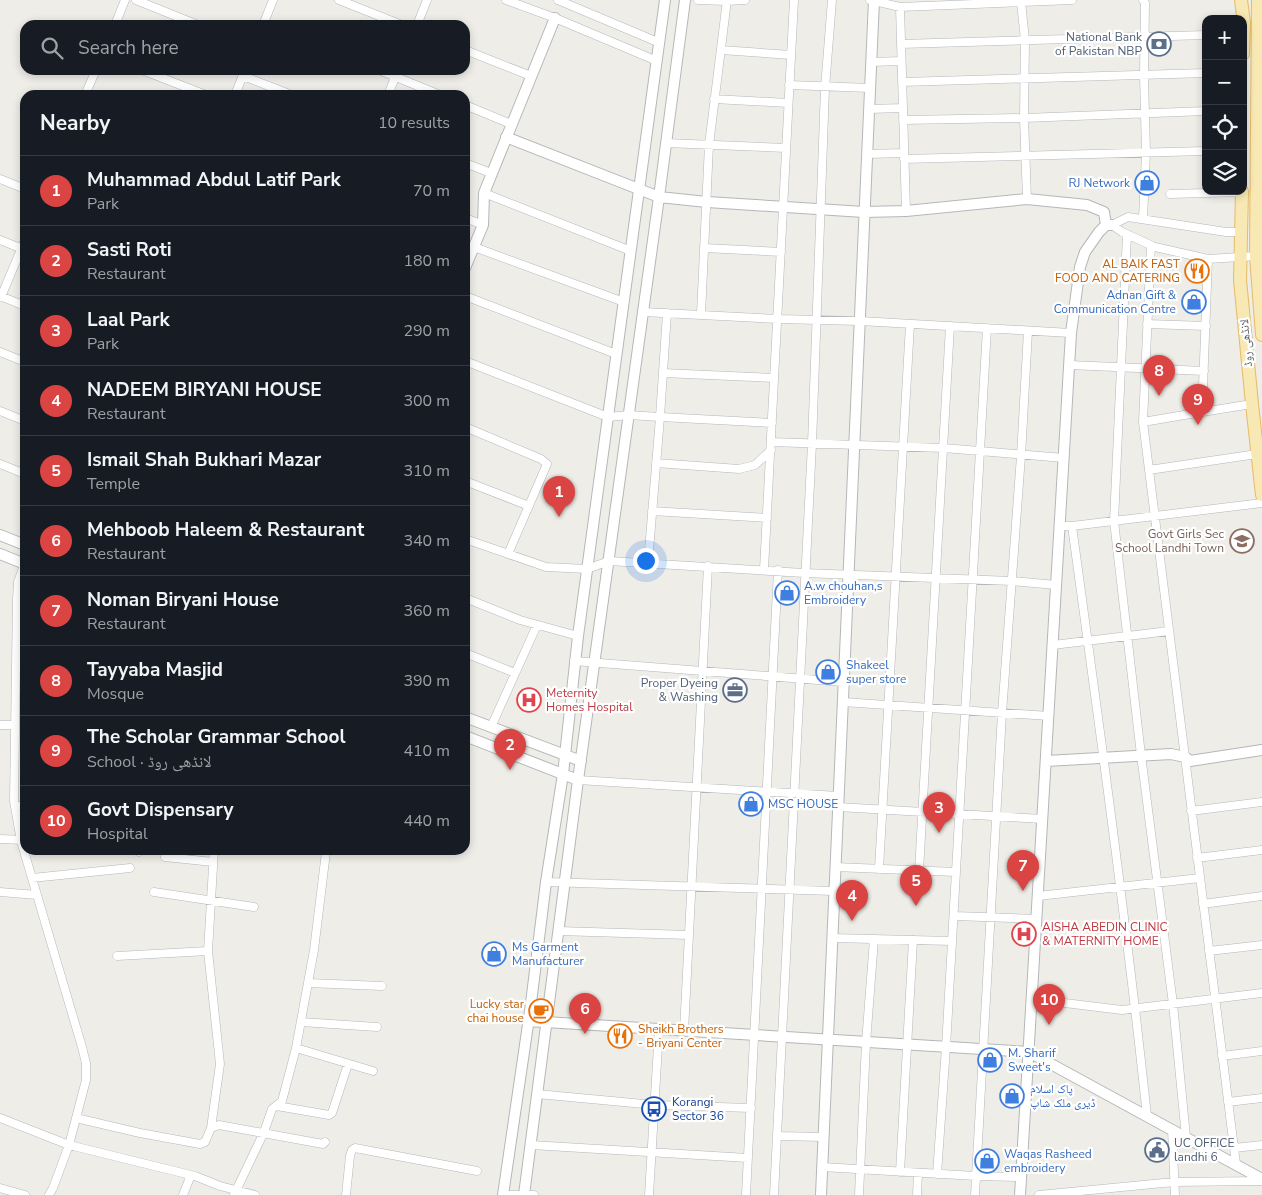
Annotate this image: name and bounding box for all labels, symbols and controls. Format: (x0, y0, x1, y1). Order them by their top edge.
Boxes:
map controls (1202, 15, 1247, 195)
button: + (1202, 15, 1247, 60)
search box (20, 20, 470, 75)
place label: National Bank of Pakistan NBP (1055, 29, 1143, 59)
bank icon: National Bank of Pakistan NBP (1146, 31, 1172, 57)
icon: search (38, 34, 66, 62)
text: Search here (78, 35, 179, 61)
button: − (1202, 60, 1247, 105)
button: locate (1202, 105, 1247, 150)
text: Nearby (40, 109, 110, 137)
text: 10 results (378, 112, 450, 134)
button: layers (1202, 150, 1247, 195)
text: Muhammad Abdul Latif Park (87, 167, 341, 193)
shop icon: RJ Network (1134, 170, 1160, 196)
place label: RJ Network (1068, 175, 1131, 191)
text: 1 (51, 180, 61, 202)
text: 70 m (413, 180, 450, 202)
text: Park (87, 193, 119, 215)
text: Sasti Roti (87, 237, 172, 263)
text: 2 (51, 250, 61, 272)
text: 180 m (403, 250, 450, 272)
place label: AL BAIK FAST FOOD AND CATERING (1055, 256, 1181, 286)
restaurant icon: AL BAIK FAST FOOD AND CATERING (1184, 258, 1210, 284)
text: Restaurant (87, 263, 166, 285)
place label: Adnan Gift & Communication Centre (1054, 287, 1177, 317)
shop icon: Adnan Gift & Communication Centre (1181, 289, 1207, 315)
text: Laal Park (87, 307, 170, 333)
street label: لانڈھی روڈ (1236, 318, 1256, 368)
text: 3 (51, 320, 61, 342)
text: 290 m (403, 320, 450, 342)
text: Park (87, 333, 119, 355)
pin: 8 (1143, 355, 1175, 396)
text: NADEEM BIRYANI HOUSE (87, 377, 322, 403)
pin: 9 (1182, 384, 1214, 425)
text: 4 (51, 390, 61, 412)
text: 300 m (403, 390, 450, 412)
text: Restaurant (87, 403, 166, 425)
text: Ismail Shah Bukhari Mazar (87, 447, 321, 473)
text: 5 (51, 460, 61, 482)
text: 310 m (403, 460, 450, 482)
text: Temple (87, 473, 140, 495)
pin: 1 (543, 476, 575, 517)
text: Mehboob Haleem & Restaurant (87, 517, 364, 543)
place label: Govt Girls Sec School Landhi Town (1115, 526, 1224, 556)
school or university icon: Govt Girls Sec School Landhi Town (1229, 528, 1255, 554)
text: 6 (51, 530, 61, 552)
text: 340 m (403, 530, 450, 552)
text: Restaurant (87, 543, 166, 565)
your location (633, 548, 659, 574)
place label: A.w chouhan,s Embroidery (804, 578, 883, 608)
shop icon: A.w chouhan,s Embroidery (774, 580, 800, 606)
text: Noman Biryani House (87, 587, 279, 613)
text: 7 (51, 600, 61, 622)
text: 360 m (403, 600, 450, 622)
text: Restaurant (87, 613, 166, 635)
text: Tayyaba Masjid (87, 657, 223, 683)
place label: Shakeel super store (846, 657, 906, 687)
shop icon: Shakeel super store (815, 659, 841, 685)
text: 8 (51, 670, 61, 692)
text: 390 m (403, 670, 450, 692)
place label: Proper Dyeing & Washing (641, 675, 718, 705)
office icon: Proper Dyeing & Washing (722, 677, 748, 703)
text: Mosque (87, 683, 144, 705)
place label: Meternity Homes Hospital (546, 685, 633, 715)
hospital icon: Meternity Homes Hospital (516, 687, 542, 713)
text: The Scholar Grammar School (87, 724, 345, 750)
pin: 2 (494, 729, 526, 770)
text: 9 (51, 740, 61, 762)
text: 410 m (403, 740, 450, 762)
text: School · لانڈھی روڈ (87, 751, 212, 773)
shop icon: MSC HOUSE (738, 791, 764, 817)
pin: 3 (923, 792, 955, 833)
place label: MSC HOUSE (768, 796, 838, 812)
text: Govt Dispensary (87, 797, 234, 823)
text: 10 (46, 810, 66, 832)
text: 440 m (403, 810, 450, 832)
text: Hospital (87, 823, 148, 845)
pin: 7 (1007, 850, 1039, 891)
pin: 5 (900, 865, 932, 906)
pin: 4 (836, 880, 868, 921)
place label: AISHA ABEDIN CLINIC & MATERNITY HOME (1042, 919, 1168, 949)
hospital icon: AISHA ABEDIN CLINIC & MATERNITY HOME (1011, 921, 1037, 947)
place label: Ms Garment Manufacturer (512, 939, 585, 969)
shop icon: Ms Garment Manufacturer (481, 941, 507, 967)
pin: 10 (1033, 984, 1065, 1025)
pin: 6 (569, 993, 601, 1034)
place label: Lucky star chai house (467, 996, 525, 1026)
cafe icon: Lucky star chai house (528, 998, 554, 1024)
place label: Sheikh Brothers - Briyani Center (638, 1021, 724, 1051)
restaurant icon: Sheikh Brothers - Briyani Center (607, 1023, 633, 1049)
place label: M. Sharif Sweet's (1008, 1045, 1057, 1075)
shop icon: M. Sharif Sweet's (977, 1047, 1003, 1073)
place label: پاک اسلام ڈیری ملک شاپ (1030, 1081, 1095, 1111)
shop icon: پاک اسلام ڈیری ملک شاپ (999, 1083, 1025, 1109)
place label: Korangi Sector 36 (672, 1094, 724, 1124)
bus stop icon: Korangi Sector 36 (641, 1096, 667, 1122)
place label: UC OFFICE landhi 6 (1174, 1135, 1234, 1165)
public building icon: UC OFFICE landhi 6 (1144, 1137, 1170, 1163)
place label: Waqas Rasheed embroidery (1004, 1146, 1092, 1176)
shop icon: Waqas Rasheed embroidery (974, 1148, 1000, 1174)

